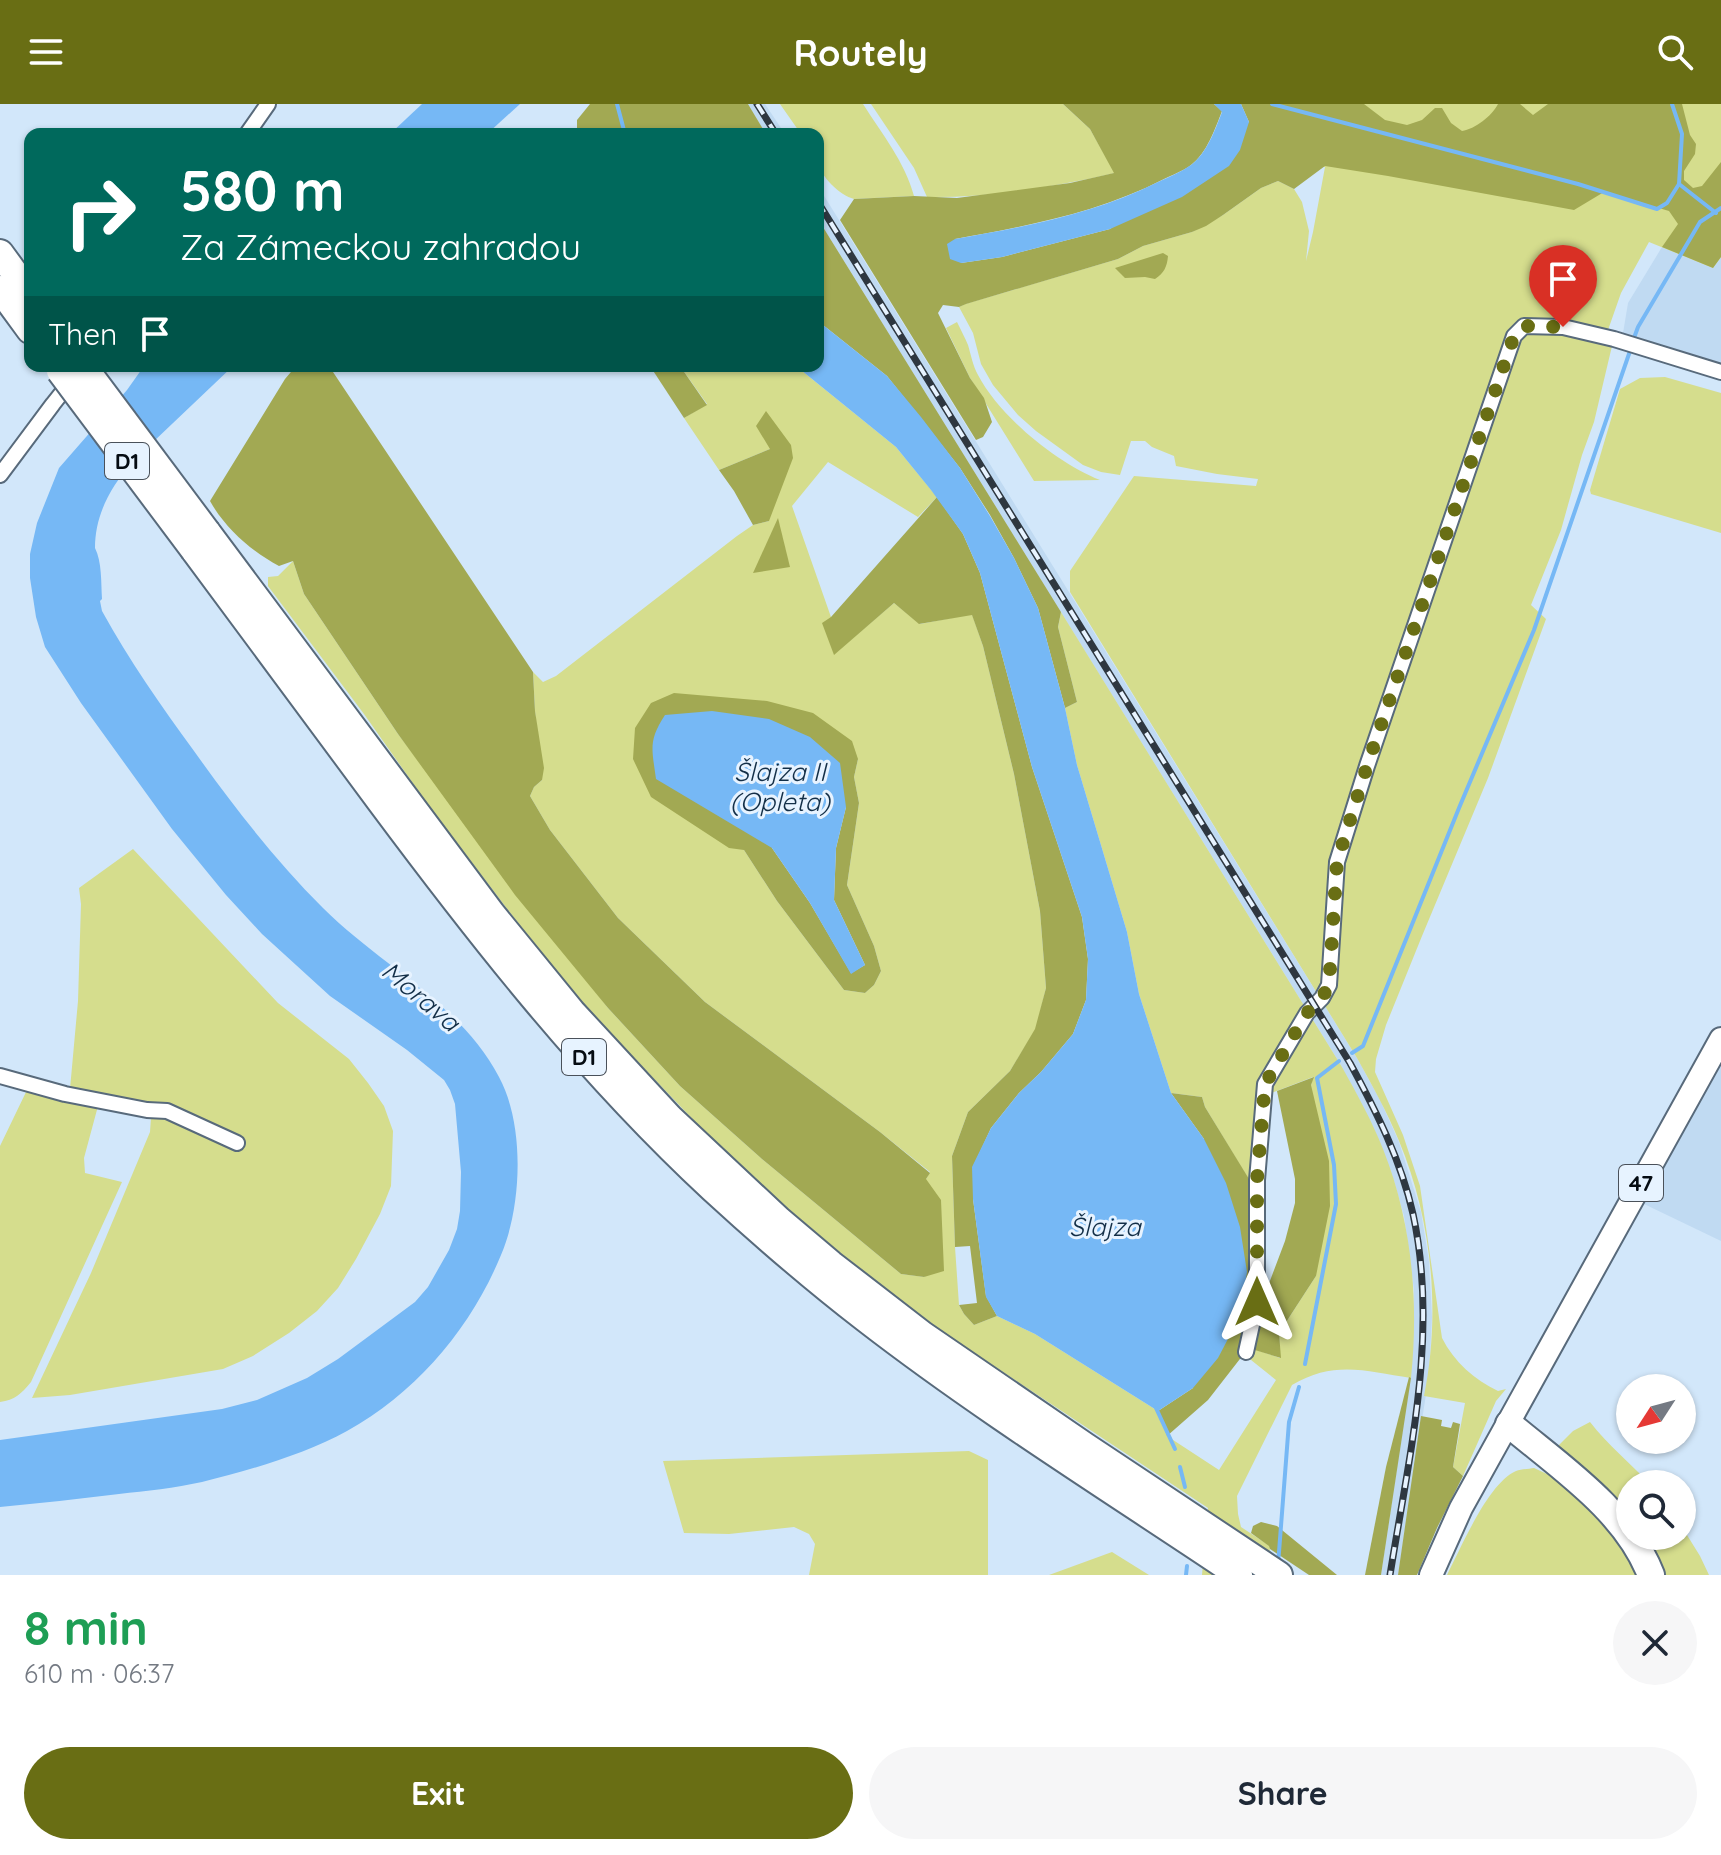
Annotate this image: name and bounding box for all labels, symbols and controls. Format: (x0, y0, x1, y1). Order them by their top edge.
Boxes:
icon: menu (24, 30, 68, 74)
text: Routely (793, 30, 928, 75)
icon: search (1653, 30, 1697, 74)
text: 580 m (180, 155, 345, 225)
icon: right (48, 160, 152, 264)
text: Za Zámeckou zahradou (180, 224, 581, 269)
pin (1529, 245, 1597, 327)
icon: arrive (1541, 257, 1585, 301)
icon: arrive (133, 312, 177, 356)
text: Then (48, 315, 117, 353)
road number: D1 (105, 443, 149, 479)
water label: Šlajza II (Opleta) (730, 755, 831, 818)
water label: Morava (375, 954, 468, 1039)
road number: D1 (562, 1039, 606, 1075)
road number: 47 (1619, 1165, 1663, 1201)
water label: Šlajza (1069, 1210, 1142, 1243)
position arrow (1215, 1260, 1299, 1344)
north arrow (1616, 1374, 1696, 1454)
map controls (1616, 1374, 1696, 1550)
button: search (1616, 1470, 1696, 1550)
text: 8 min (24, 1597, 148, 1657)
button: close (1613, 1601, 1697, 1685)
text: 610 m · 06:37 (24, 1657, 174, 1690)
button: Exit (24, 1747, 853, 1839)
button: Share (869, 1747, 1697, 1839)

